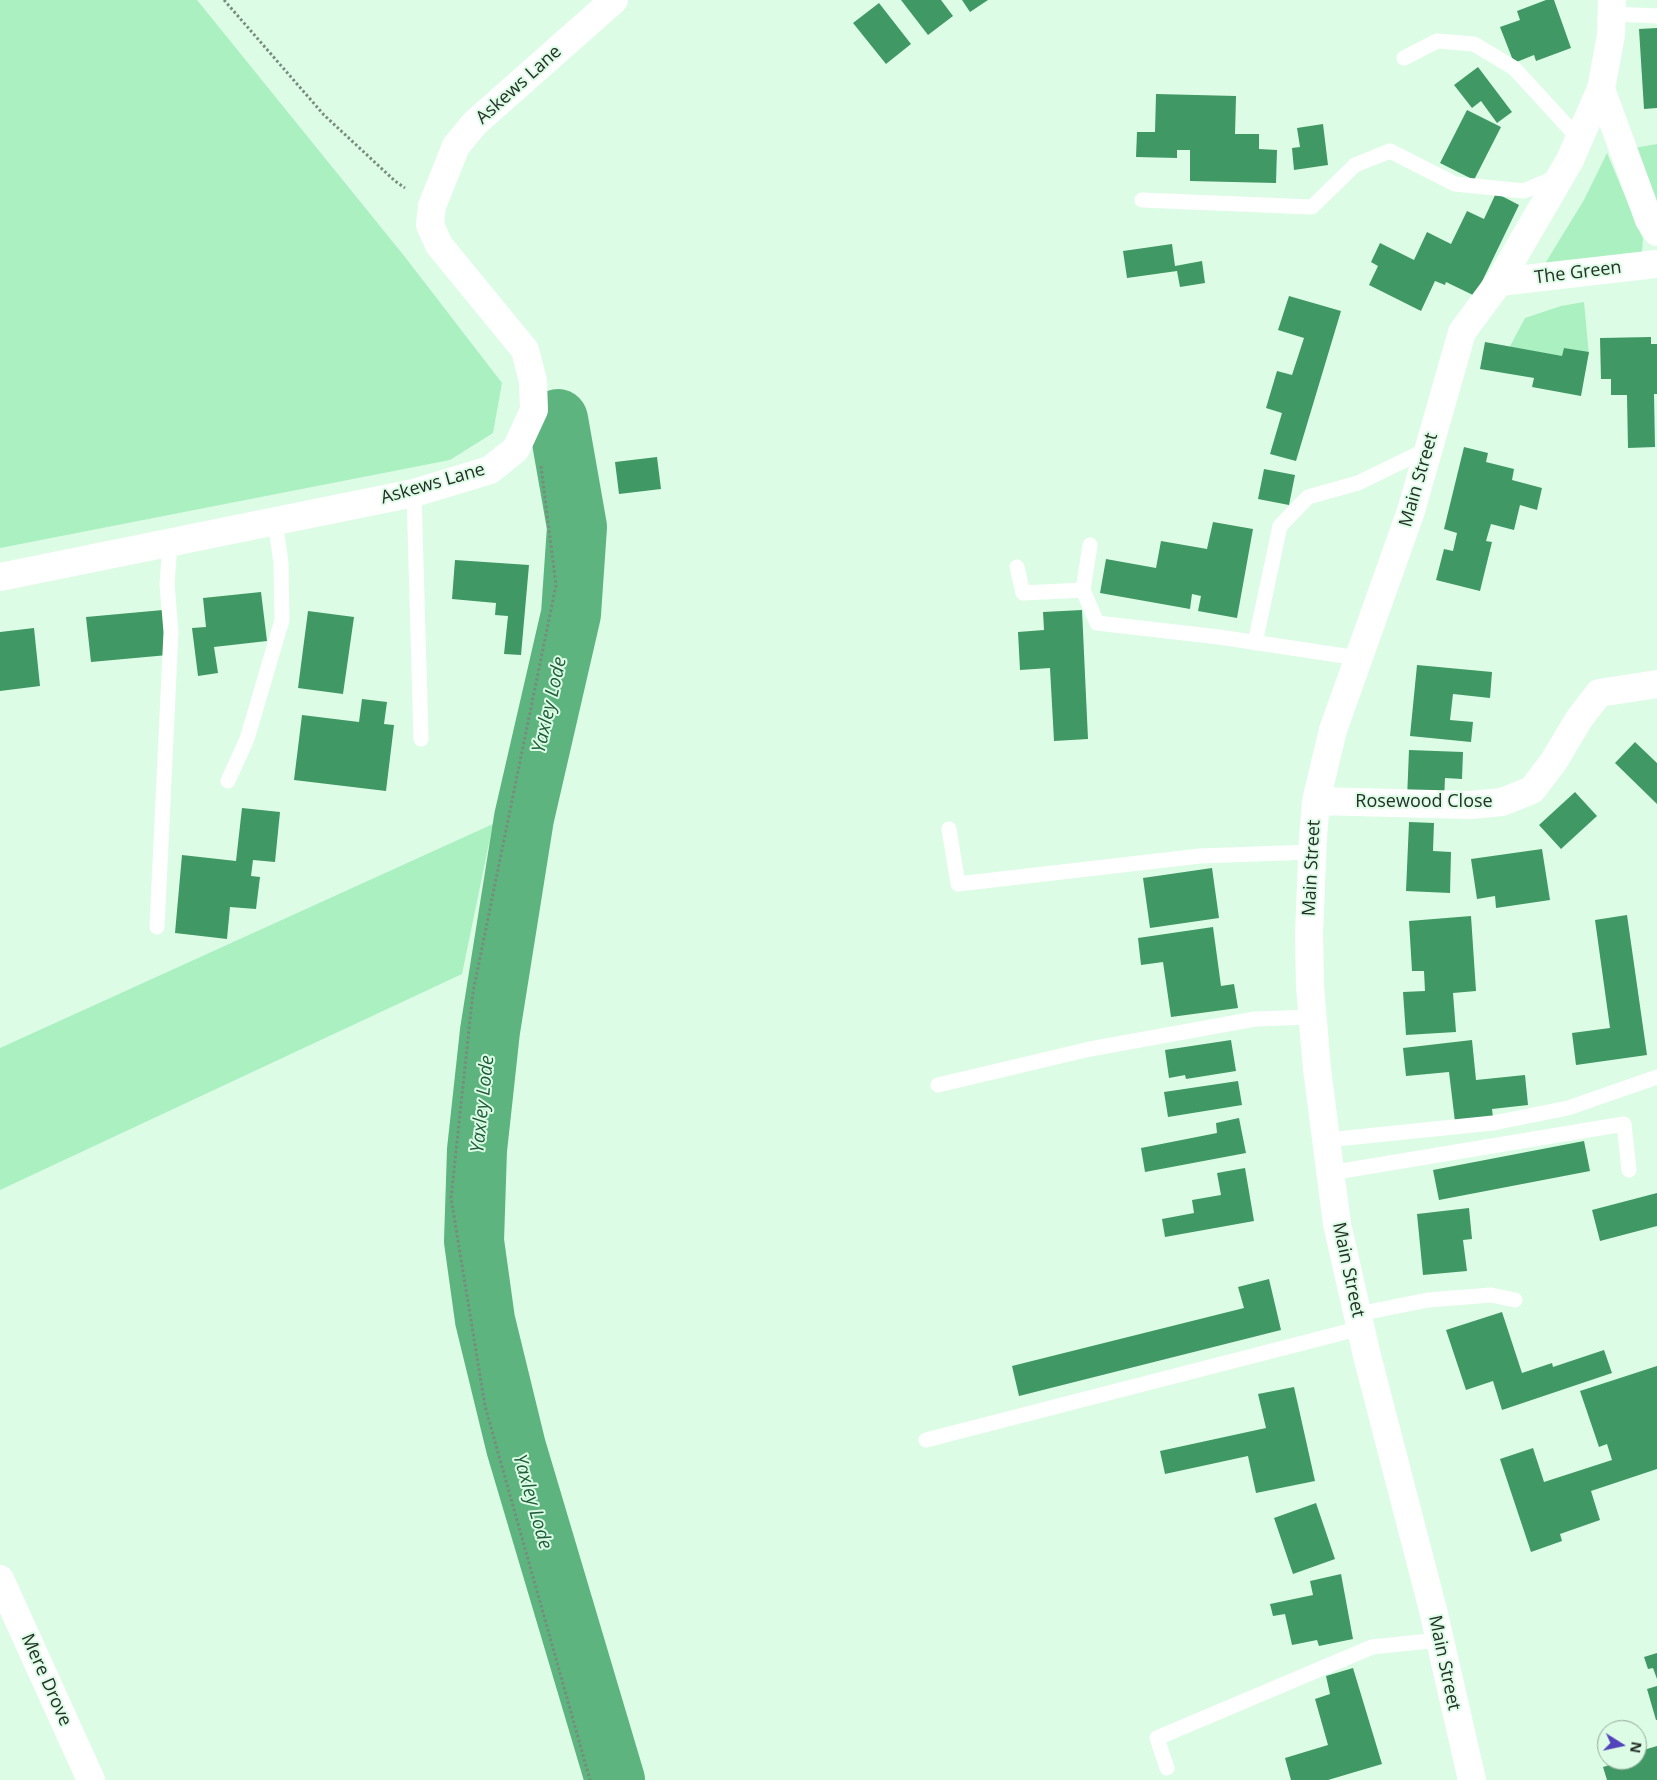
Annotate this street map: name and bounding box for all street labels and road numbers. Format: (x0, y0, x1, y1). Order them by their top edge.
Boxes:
street label: Askews Lane (472, 41, 566, 129)
street label: The Green (1533, 257, 1623, 289)
street label: Main Street (1395, 431, 1443, 529)
street label: Askews Lane (378, 459, 488, 509)
street label: Rosewood Close (1355, 791, 1493, 813)
street label: Main Street (1299, 819, 1325, 917)
street label: Main Street (1327, 1220, 1369, 1320)
street label: Main Street (1423, 1613, 1465, 1713)
street label: Mere Drove (16, 1630, 76, 1730)

